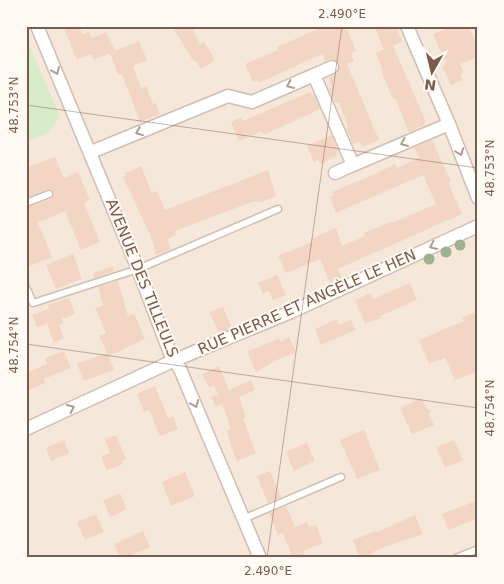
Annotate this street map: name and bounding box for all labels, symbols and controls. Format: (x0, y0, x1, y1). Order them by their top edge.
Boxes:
text: 2.490°E (318, 7, 366, 21)
north arrow (406, 48, 456, 98)
one-way arrow (50, 66, 61, 75)
text: N (423, 76, 437, 94)
text: 48.753°N (7, 77, 21, 133)
one-way arrow (286, 78, 295, 89)
one-way arrow (135, 126, 144, 137)
one-way arrow (400, 136, 409, 147)
text: 48.753°N (483, 140, 497, 196)
one-way arrow (454, 147, 464, 156)
street label: AVENUE DES TILLEULS (102, 196, 182, 360)
one-way arrow (430, 240, 439, 250)
street label: RUE PIERRE ET ANGÈLE LE HEN (195, 245, 419, 358)
text: 48.754°N (7, 317, 21, 373)
text: 48.754°N (483, 380, 497, 436)
one-way arrow (189, 399, 200, 408)
one-way arrow (65, 405, 74, 415)
text: 2.490°E (244, 564, 292, 578)

